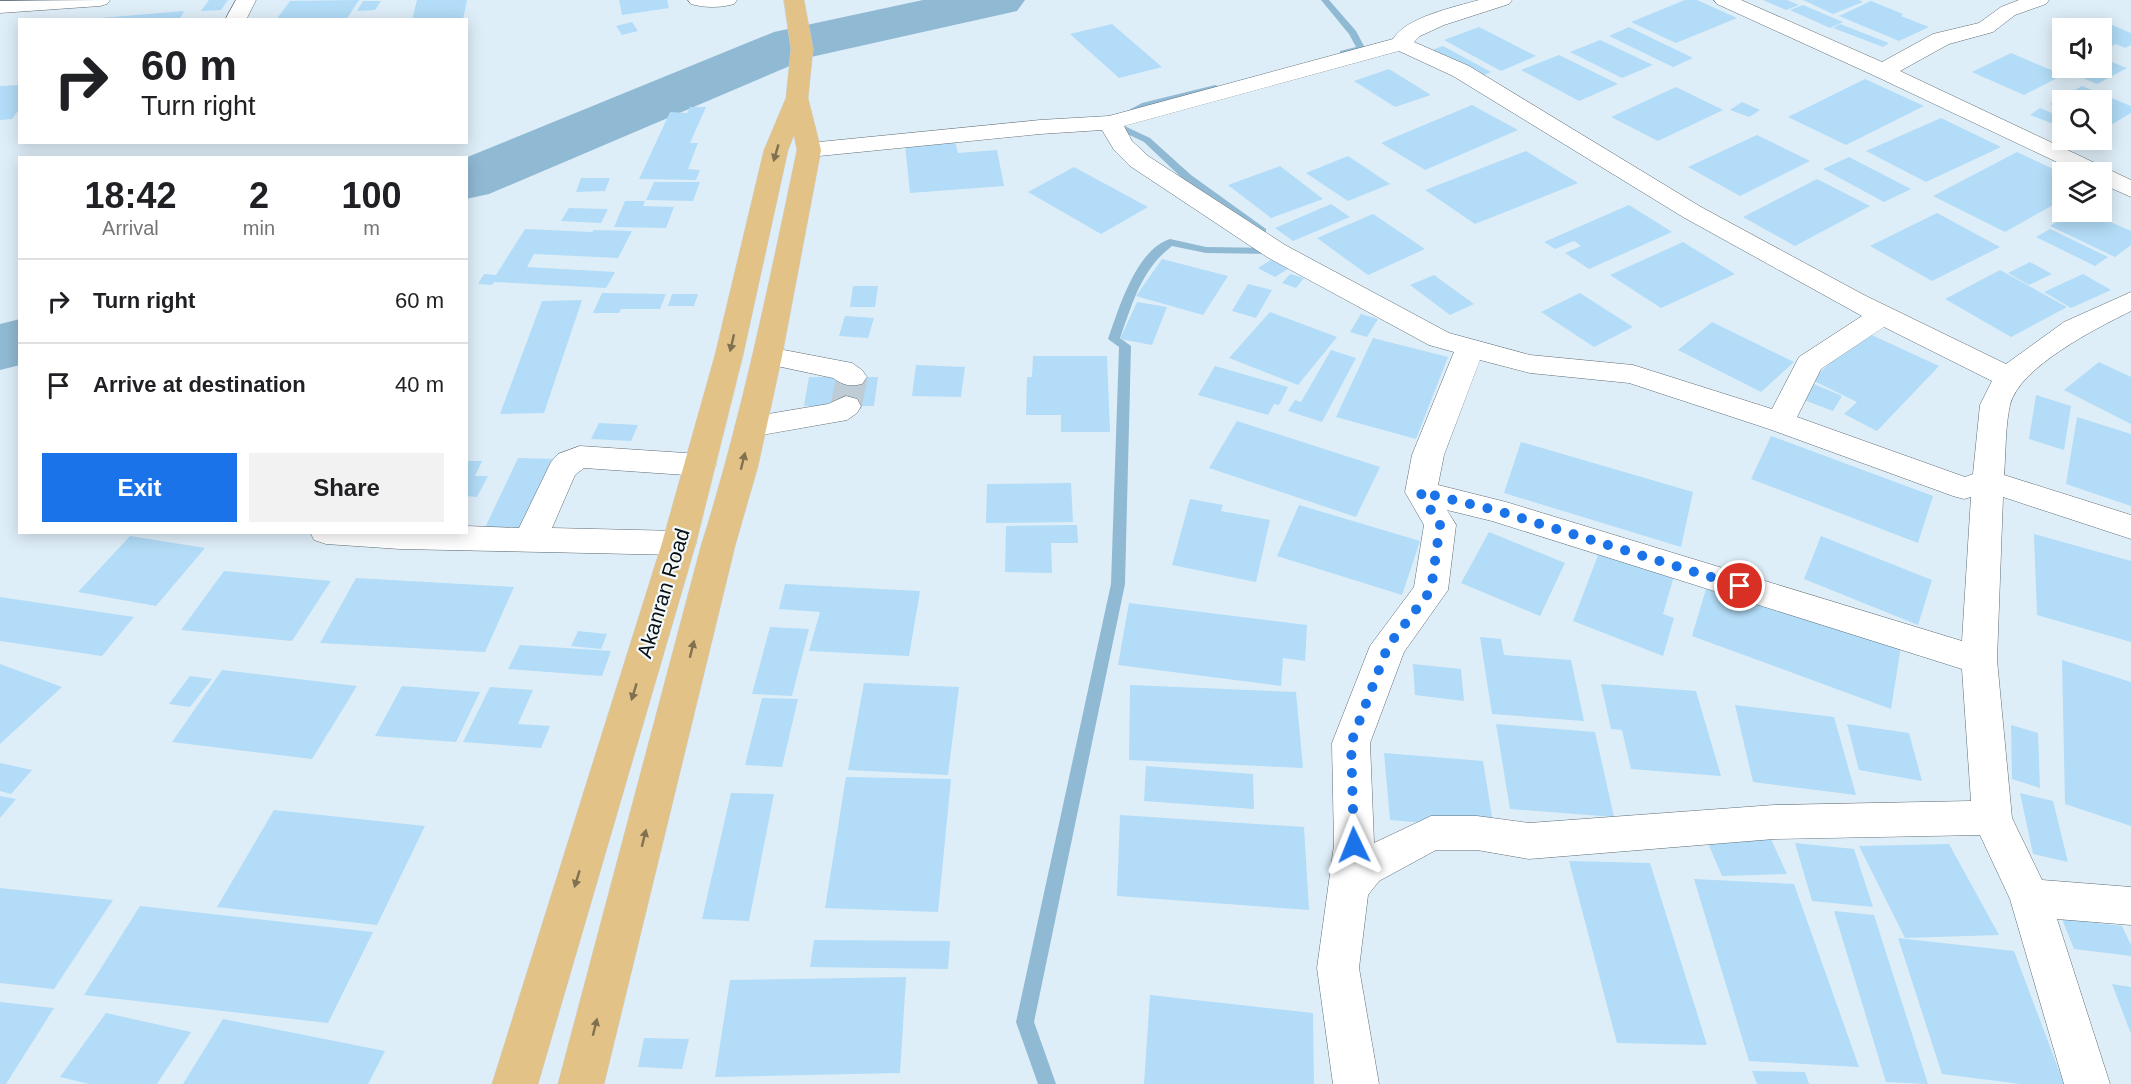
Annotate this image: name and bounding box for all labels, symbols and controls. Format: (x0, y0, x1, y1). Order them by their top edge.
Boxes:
map controls (2052, 18, 2112, 222)
button: sound (2052, 18, 2112, 78)
icon: right (42, 42, 120, 120)
text: 60 m (141, 42, 237, 89)
button: search (2052, 90, 2112, 150)
text: Turn right (141, 91, 256, 121)
one-way arrow (771, 144, 780, 162)
button: layers (2052, 162, 2112, 222)
text: 18:42 (84, 175, 176, 216)
text: 2 (249, 175, 269, 216)
text: 100 (341, 175, 402, 216)
text: Arrival (102, 217, 159, 239)
text: min (243, 217, 275, 239)
text: m (363, 217, 380, 239)
icon: right (42, 285, 75, 318)
text: Turn right (93, 288, 195, 313)
text: 60 m (395, 288, 444, 313)
one-way arrow (727, 334, 736, 353)
icon: arrive (42, 369, 75, 402)
text: Arrive at destination (93, 372, 306, 397)
text: 40 m (395, 372, 444, 397)
one-way arrow (738, 452, 748, 470)
button: Exit (42, 453, 237, 522)
button: Share (249, 453, 444, 522)
street label: Akanran Road (632, 525, 694, 661)
pin (1714, 560, 1765, 611)
icon: arrive (1723, 569, 1756, 602)
one-way arrow (687, 640, 697, 659)
one-way arrow (629, 683, 638, 701)
position arrow (1322, 813, 1386, 877)
one-way arrow (639, 829, 649, 848)
one-way arrow (572, 870, 581, 888)
one-way arrow (591, 1018, 601, 1036)

